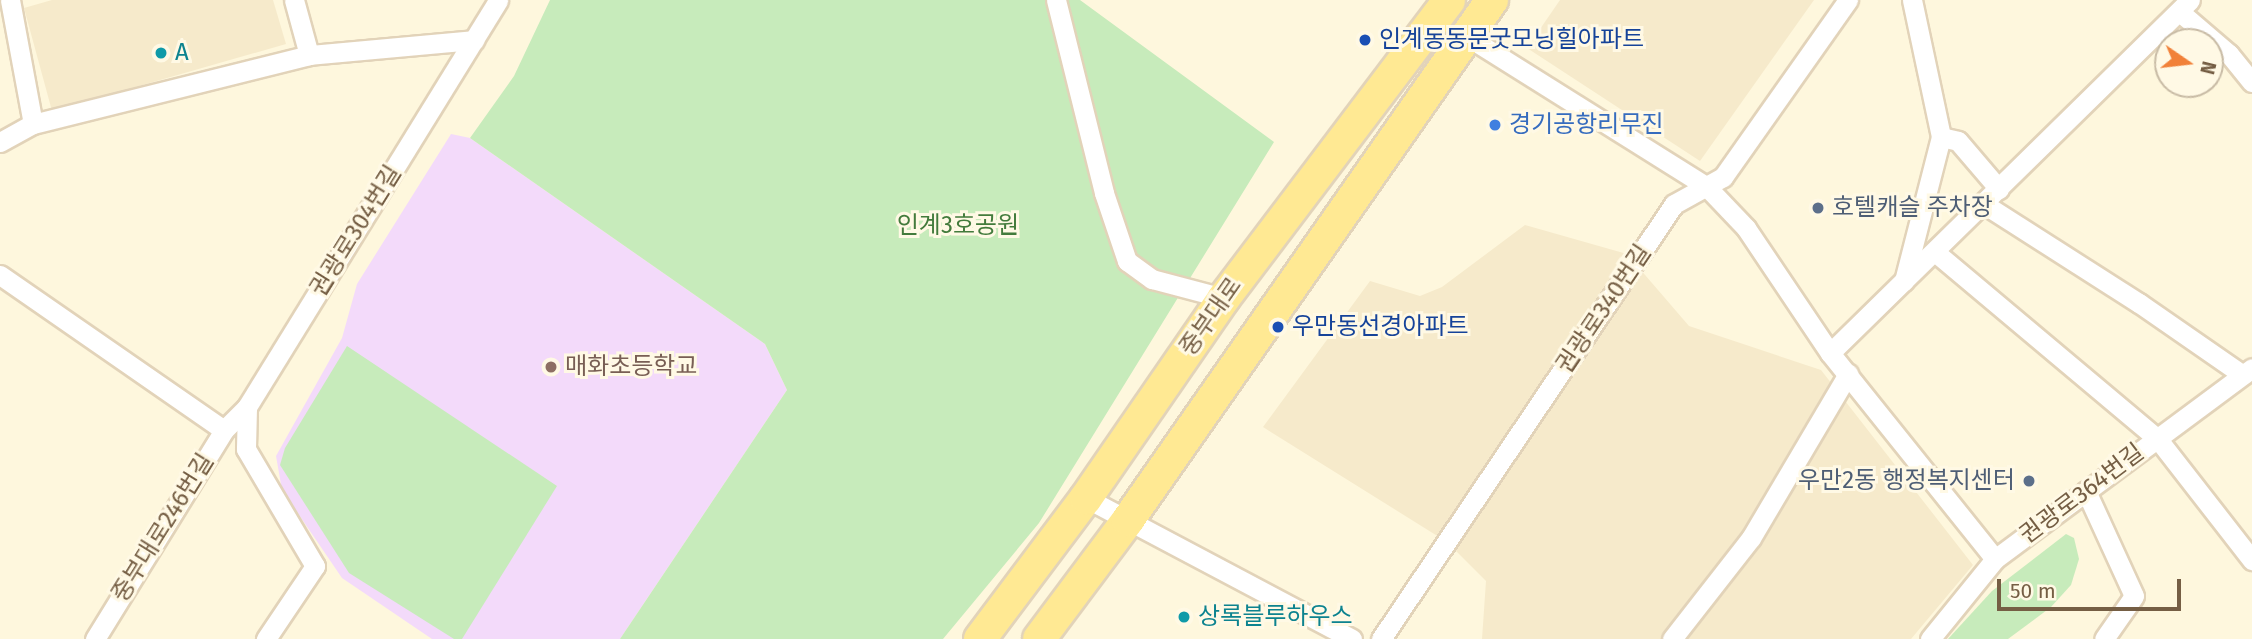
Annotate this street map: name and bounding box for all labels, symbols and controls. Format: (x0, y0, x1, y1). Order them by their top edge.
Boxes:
place label: 인계동동문굿모닝힐아파트 (1379, 26, 1644, 54)
north arrow (2154, 28, 2224, 98)
marker: 인계동동문굿모닝힐아파트 (1357, 32, 1373, 48)
place label: A (175, 39, 189, 67)
marker: A (153, 45, 169, 61)
text: N (2195, 59, 2221, 77)
place label: 경기공항리무진 (1509, 111, 1664, 139)
marker: 경기공항리무진 (1487, 117, 1503, 133)
street label: 권광로304번길 (304, 160, 408, 302)
place label: 호텔캐슬 주차장 (1832, 194, 1993, 222)
marker: 호텔캐슬 주차장 (1810, 200, 1826, 216)
park label: 인계3호공원 (897, 212, 1019, 240)
street label: 권광로340번길 (1551, 239, 1657, 379)
street label: 중부대로 (1174, 273, 1248, 361)
place label: 우만동선경아파트 (1292, 313, 1469, 341)
marker: 우만동선경아파트 (1270, 319, 1286, 335)
place label: 매화초등학교 (565, 353, 697, 381)
marker: 매화초등학교 (543, 359, 559, 375)
street label: 권광로364번길 (2014, 438, 2150, 550)
street label: 중부대로246번길 (106, 449, 220, 607)
place label: 우만2동 행정복지센터 (1798, 467, 2015, 495)
marker: 우만2동 행정복지센터 (2021, 473, 2037, 489)
scale bar (2000, 566, 2184, 610)
text: 50 m (2010, 578, 2056, 604)
place label: 상록블루하우스 (1198, 603, 1353, 631)
marker: 상록블루하우스 (1176, 609, 1192, 625)

